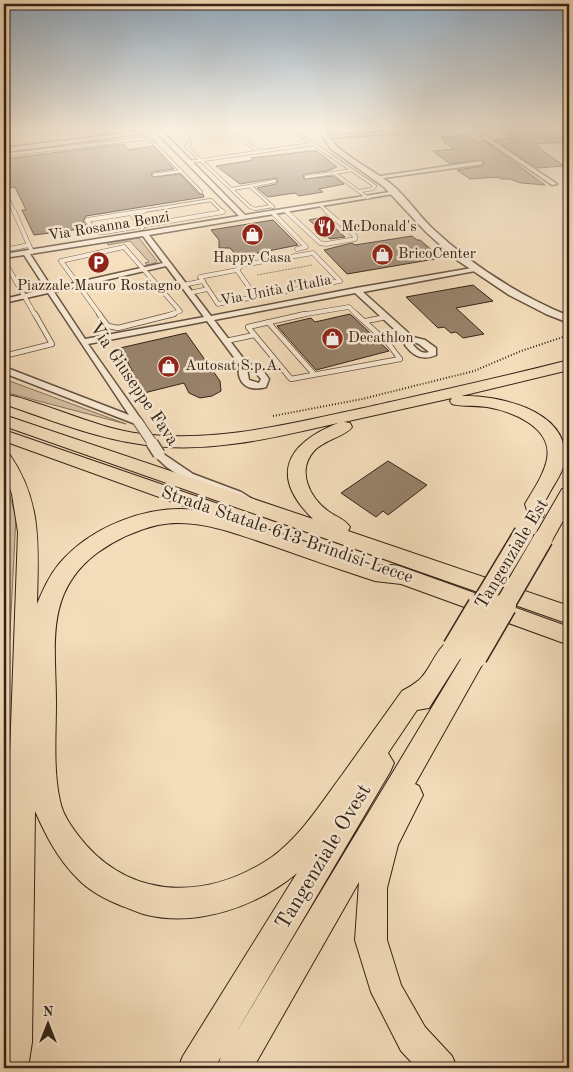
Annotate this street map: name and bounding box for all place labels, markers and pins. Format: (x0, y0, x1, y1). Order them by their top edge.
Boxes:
restaurant icon: McDonald's (313, 215, 337, 239)
place label: McDonald's (341, 220, 417, 235)
shop icon: Happy Casa (240, 223, 264, 247)
shop icon: BricoCenter (370, 242, 394, 266)
place label: BricoCenter (398, 247, 476, 262)
parking icon: Piazzale Mauro Rostagno (87, 251, 111, 275)
place label: Happy Casa (213, 251, 292, 266)
place label: Piazzale Mauro Rostagno (17, 279, 181, 294)
shop icon: Decathlon (320, 326, 344, 350)
place label: Decathlon (348, 331, 414, 346)
shop icon: Autosat S.p.A. (157, 354, 181, 378)
place label: Autosat S.p.A. (185, 359, 282, 374)

